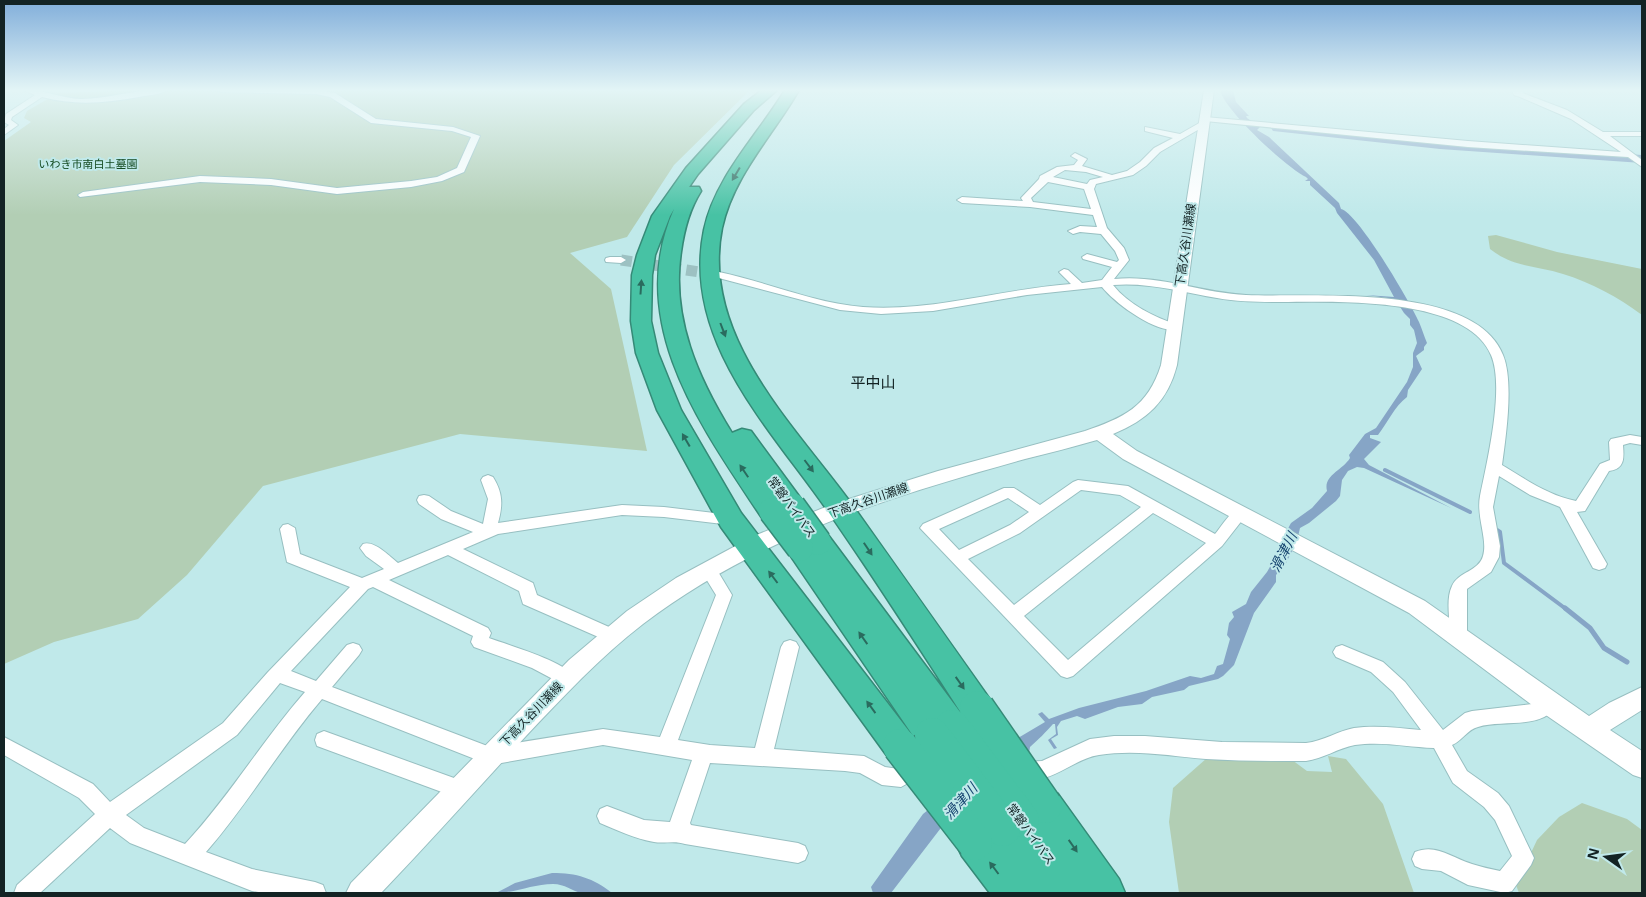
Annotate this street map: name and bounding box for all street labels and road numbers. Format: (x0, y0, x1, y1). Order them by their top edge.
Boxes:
street label: 下高久谷川瀬線 (1171, 202, 1199, 288)
street label: 常磐バイパス (764, 473, 820, 541)
street label: 下高久谷川瀬線 (826, 478, 910, 522)
street label: 下高久谷川瀬線 (496, 678, 566, 750)
street label: 常磐バイパス (1003, 800, 1059, 868)

